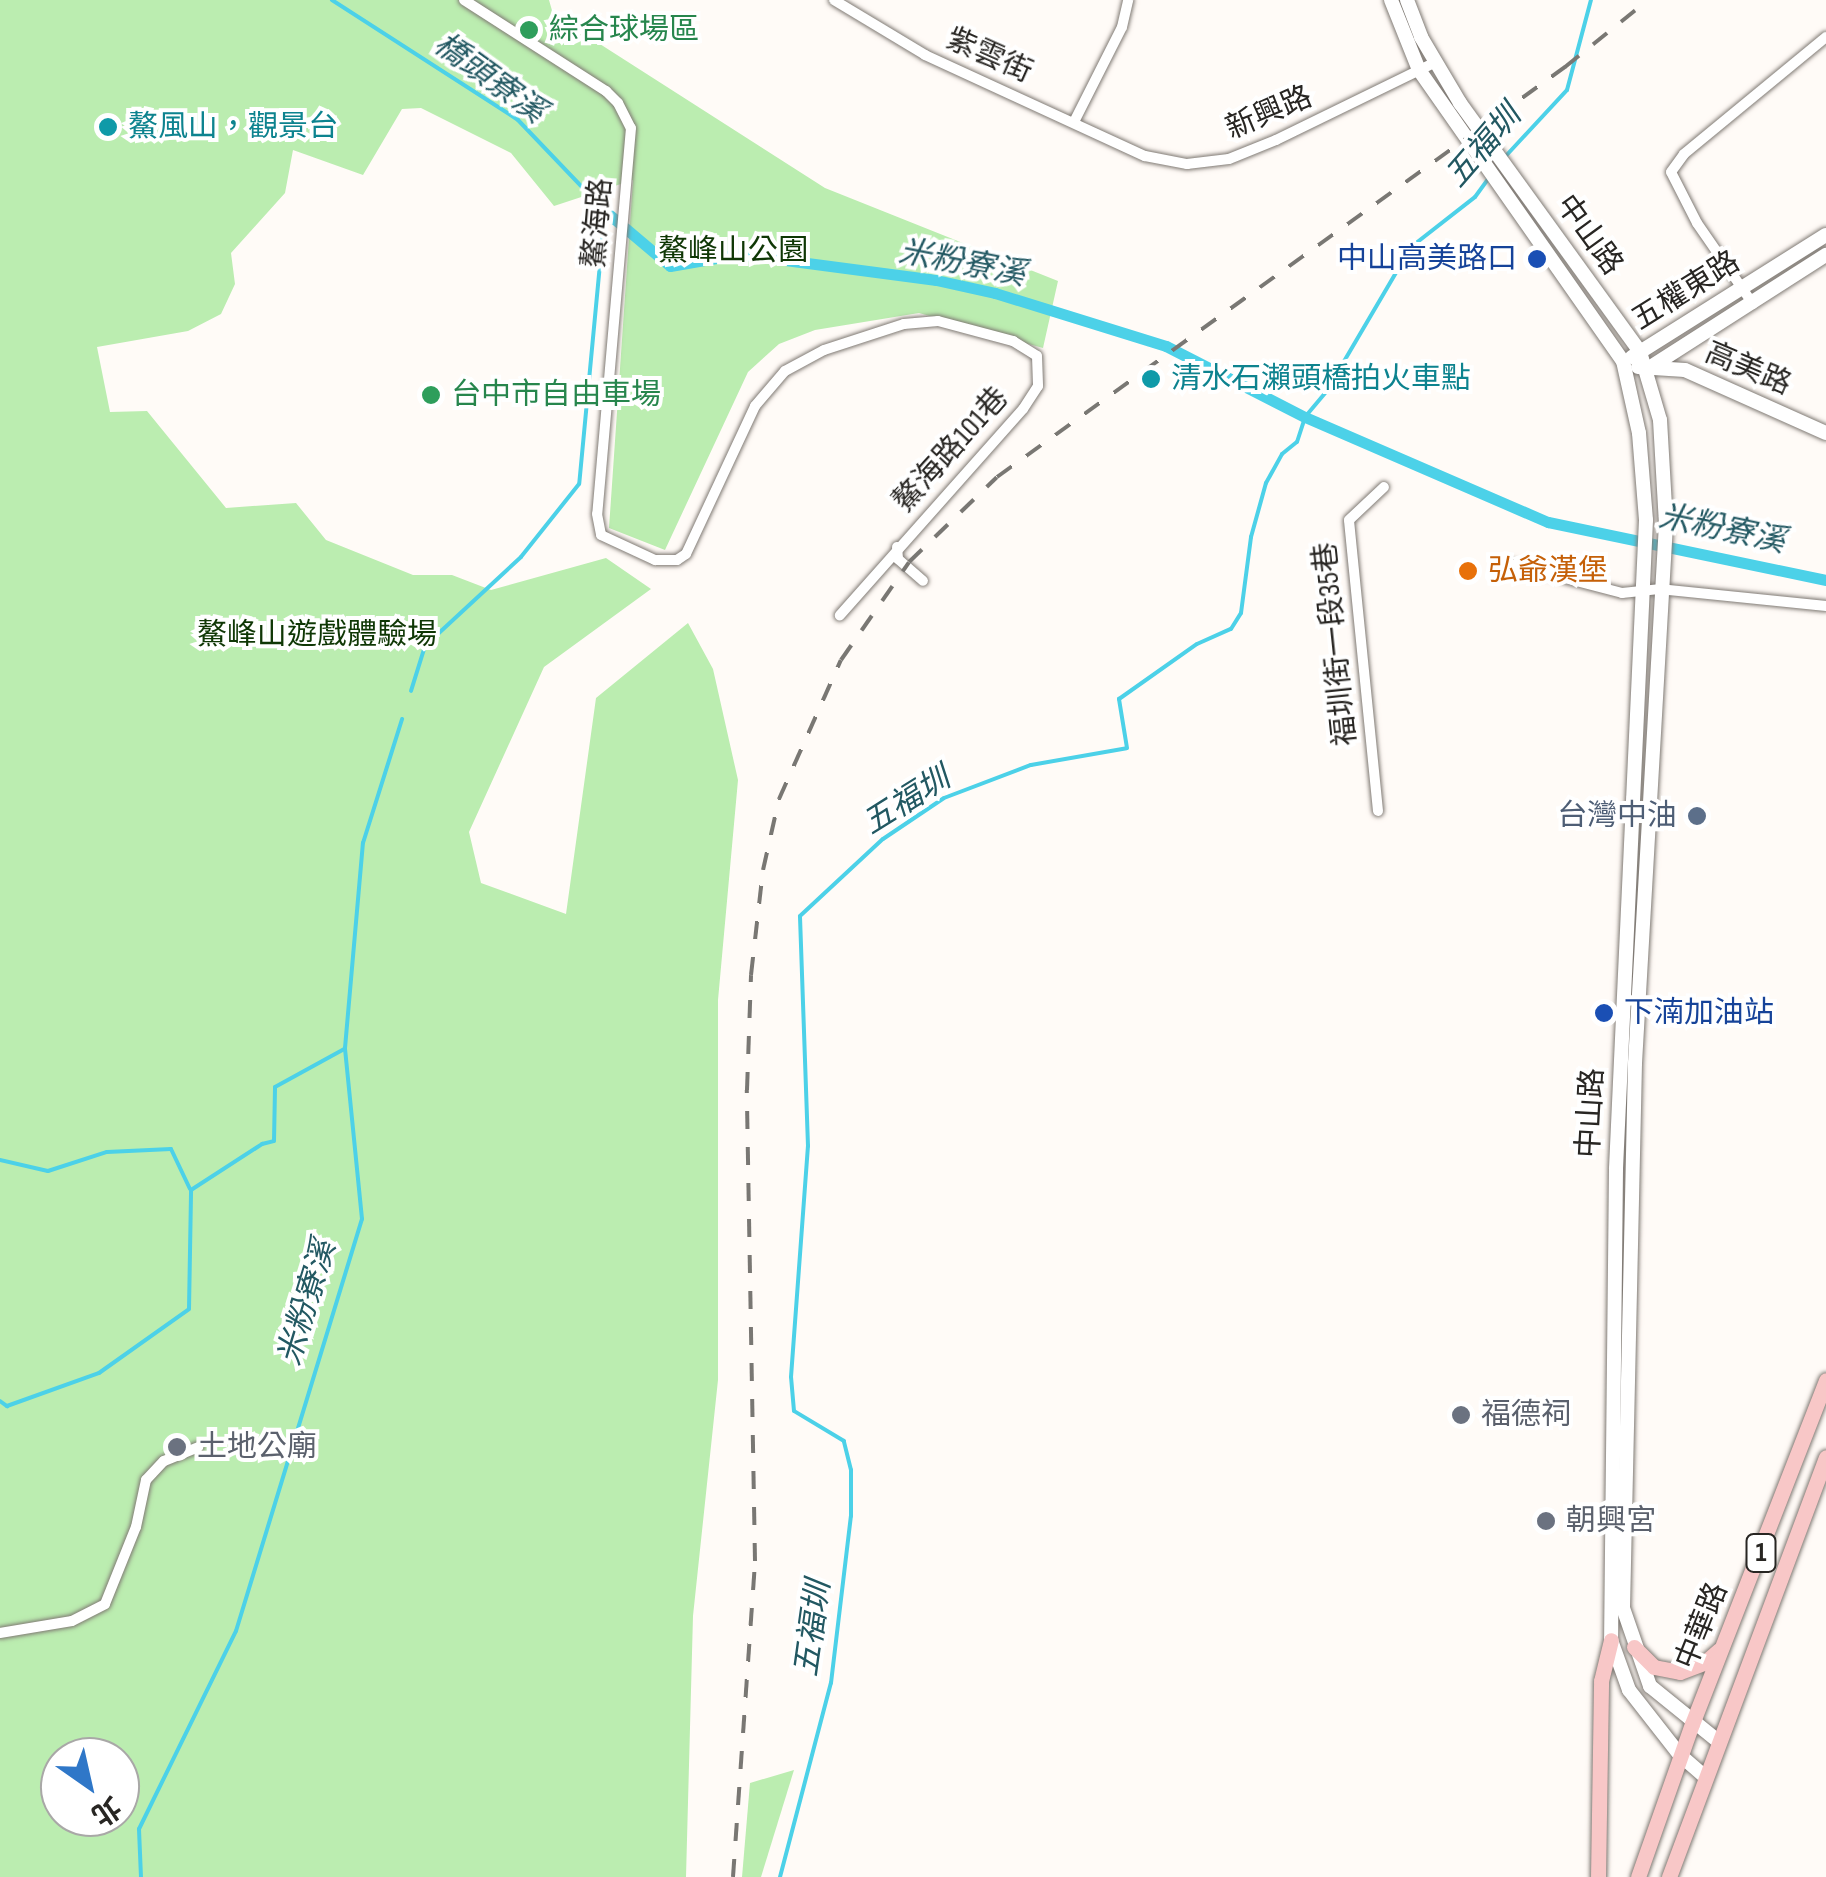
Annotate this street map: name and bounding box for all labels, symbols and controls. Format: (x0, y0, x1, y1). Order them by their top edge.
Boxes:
place label: 綜合球場區 (549, 12, 699, 48)
marker: 綜合球場區 (518, 19, 540, 41)
street label: 紫雲街 (941, 21, 1037, 91)
water label: 橋頭寮溪 (426, 26, 552, 132)
street label: 新興路 (1221, 79, 1317, 147)
water label: 五福圳 (1438, 98, 1530, 196)
place label: 鰲風山，觀景台 (128, 109, 338, 145)
marker: 鰲風山，觀景台 (97, 116, 119, 138)
street label: 鰲海路 (576, 177, 620, 269)
street label: 中山路 (1548, 188, 1630, 282)
park label: 鰲峰山公園 (658, 233, 808, 269)
water label: 米粉寮溪 (896, 233, 1028, 295)
place label: 中山高美路口 (1337, 241, 1517, 277)
street label: 五權東路 (1626, 244, 1746, 338)
marker: 中山高美路口 (1526, 248, 1548, 270)
street label: 高美路 (1700, 335, 1796, 403)
place label: 清水石瀨頭橋拍火車點 (1171, 361, 1471, 397)
marker: 清水石瀨頭橋拍火車點 (1140, 368, 1162, 390)
place label: 台中市自由車場 (451, 377, 661, 413)
street label: 鰲海路101巷 (886, 381, 1016, 519)
marker: 台中市自由車場 (420, 384, 442, 406)
water label: 米粉寮溪 (1655, 498, 1789, 562)
street label: 福圳街一段35巷 (1307, 540, 1365, 748)
place label: 弘爺漢堡 (1488, 553, 1608, 589)
marker: 弘爺漢堡 (1457, 560, 1479, 582)
park label: 鰲峰山遊戲體驗場 (197, 617, 437, 653)
water label: 五福圳 (856, 760, 958, 844)
place label: 台灣中油 (1557, 798, 1677, 834)
marker: 台灣中油 (1686, 805, 1708, 827)
place label: 下湳加油站 (1624, 995, 1774, 1031)
marker: 下湳加油站 (1593, 1002, 1615, 1024)
street label: 中山路 (1571, 1067, 1611, 1159)
water label: 米粉寮溪 (271, 1236, 345, 1370)
place label: 福德祠 (1481, 1397, 1571, 1433)
marker: 福德祠 (1450, 1404, 1472, 1426)
place label: 土地公廟 (197, 1429, 317, 1465)
marker: 土地公廟 (166, 1436, 188, 1458)
place label: 朝興宮 (1566, 1503, 1656, 1539)
marker: 朝興宮 (1535, 1510, 1557, 1532)
road number: 1 (1744, 1530, 1778, 1576)
street label: 中華路 (1668, 1578, 1736, 1674)
water label: 五福圳 (788, 1579, 840, 1679)
north arrow (40, 1737, 140, 1837)
text: 北 (85, 1789, 127, 1832)

